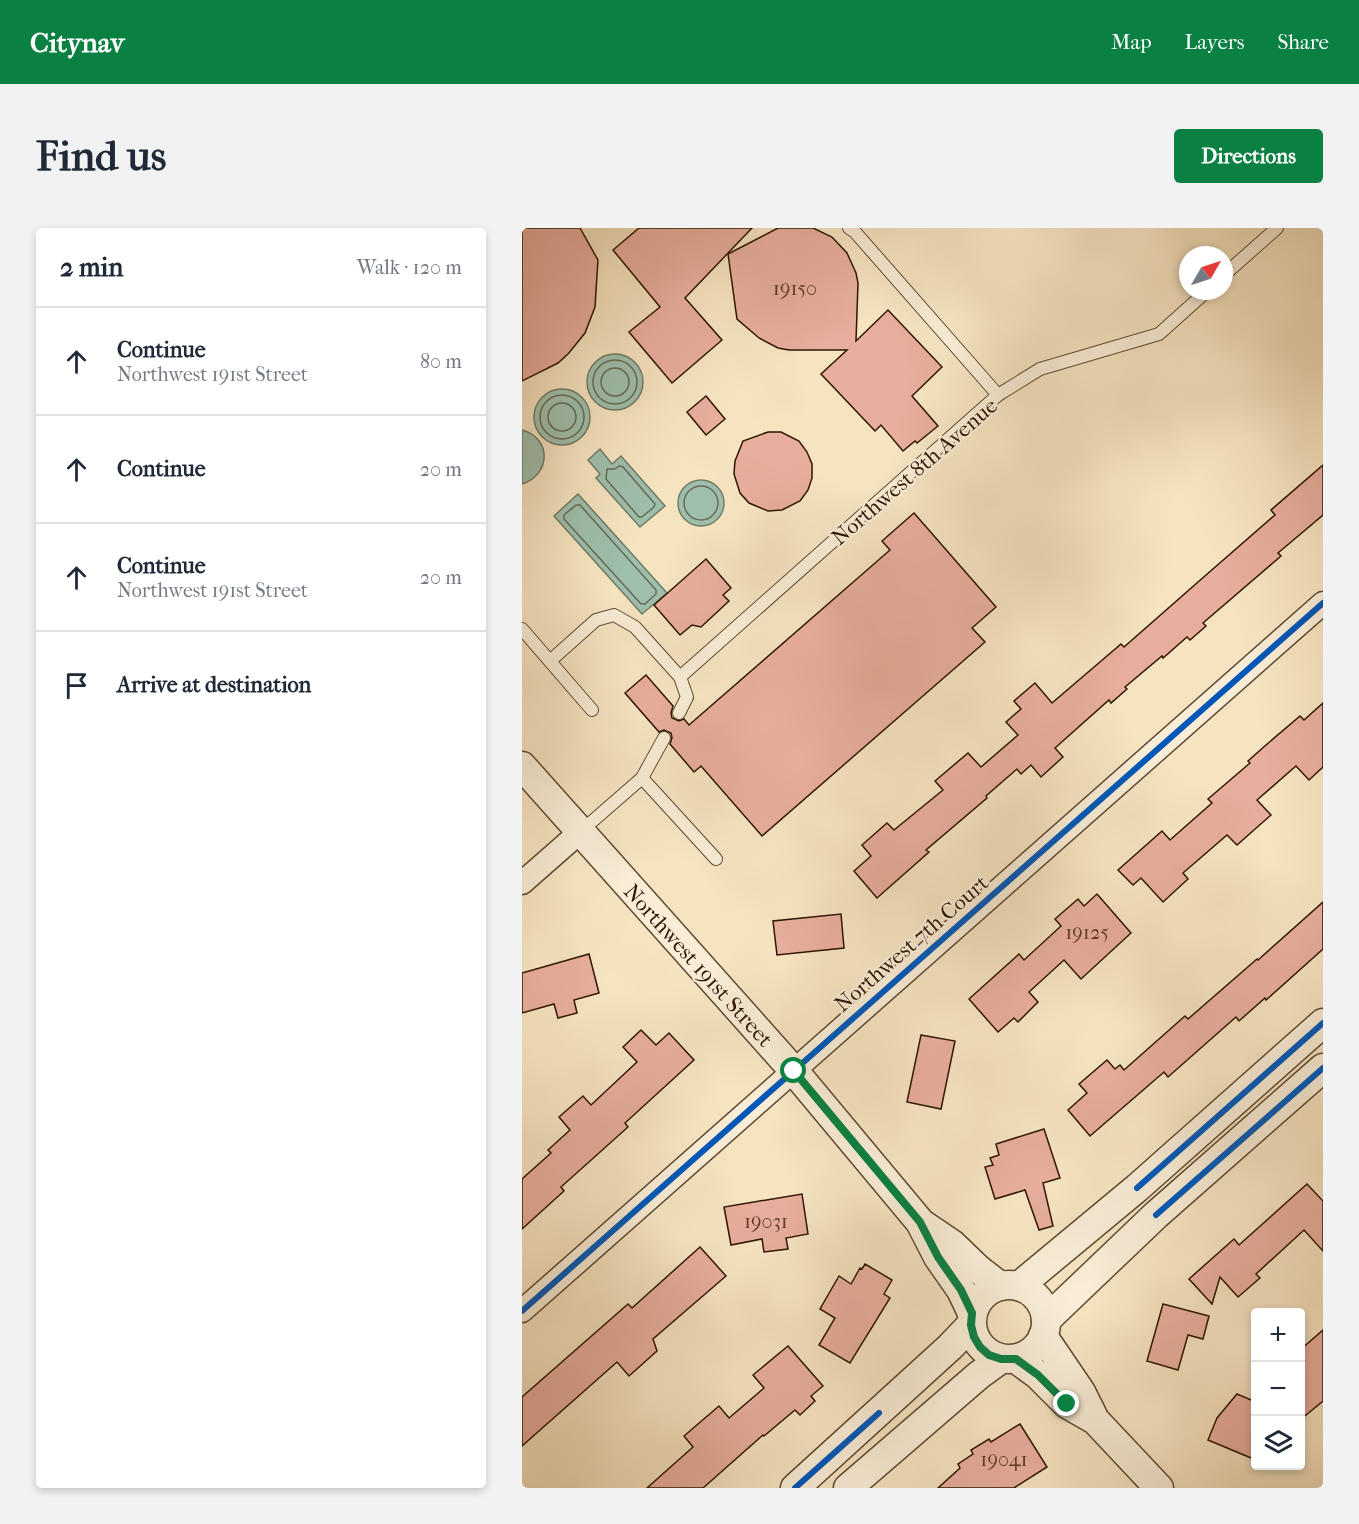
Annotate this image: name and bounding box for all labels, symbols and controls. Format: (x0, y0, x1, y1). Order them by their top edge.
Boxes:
text: Citynav (30, 26, 124, 59)
text: Map (1111, 30, 1152, 54)
text: Layers (1185, 30, 1244, 54)
text: Share (1277, 30, 1329, 54)
button: Directions (1174, 129, 1323, 183)
text: Find us (36, 132, 166, 181)
north arrow (1179, 246, 1233, 300)
text: 2 min (60, 252, 123, 283)
text: Walk · 120 m (357, 256, 462, 279)
house number: 19150 (773, 277, 817, 300)
text: Continue (117, 337, 206, 363)
icon: ahead (60, 345, 93, 378)
text: 80 m (420, 350, 462, 373)
text: Northwest 191st Street (117, 363, 308, 386)
street label: Northwest 8th Avenue (826, 393, 1003, 551)
icon: ahead (60, 453, 93, 486)
text: Continue (117, 456, 206, 482)
text: 20 m (420, 458, 462, 481)
text: Continue (117, 553, 206, 579)
icon: ahead (60, 561, 93, 594)
text: 20 m (420, 566, 462, 589)
text: Northwest 191st Street (117, 579, 308, 602)
icon: arrive (60, 669, 93, 702)
text: Arrive at destination (117, 672, 311, 698)
street label: Northwest 7th Court (829, 870, 994, 1018)
street label: Northwest 191st Street (618, 879, 778, 1053)
house number: 19125 (1065, 921, 1109, 944)
route start (780, 1057, 806, 1083)
house number: 19031 (744, 1210, 788, 1233)
map controls (1251, 1308, 1305, 1470)
button: + (1251, 1308, 1305, 1362)
button: − (1251, 1362, 1305, 1416)
route end (1053, 1390, 1079, 1416)
button: layers (1251, 1416, 1305, 1470)
house number: 19041 (980, 1448, 1028, 1471)

